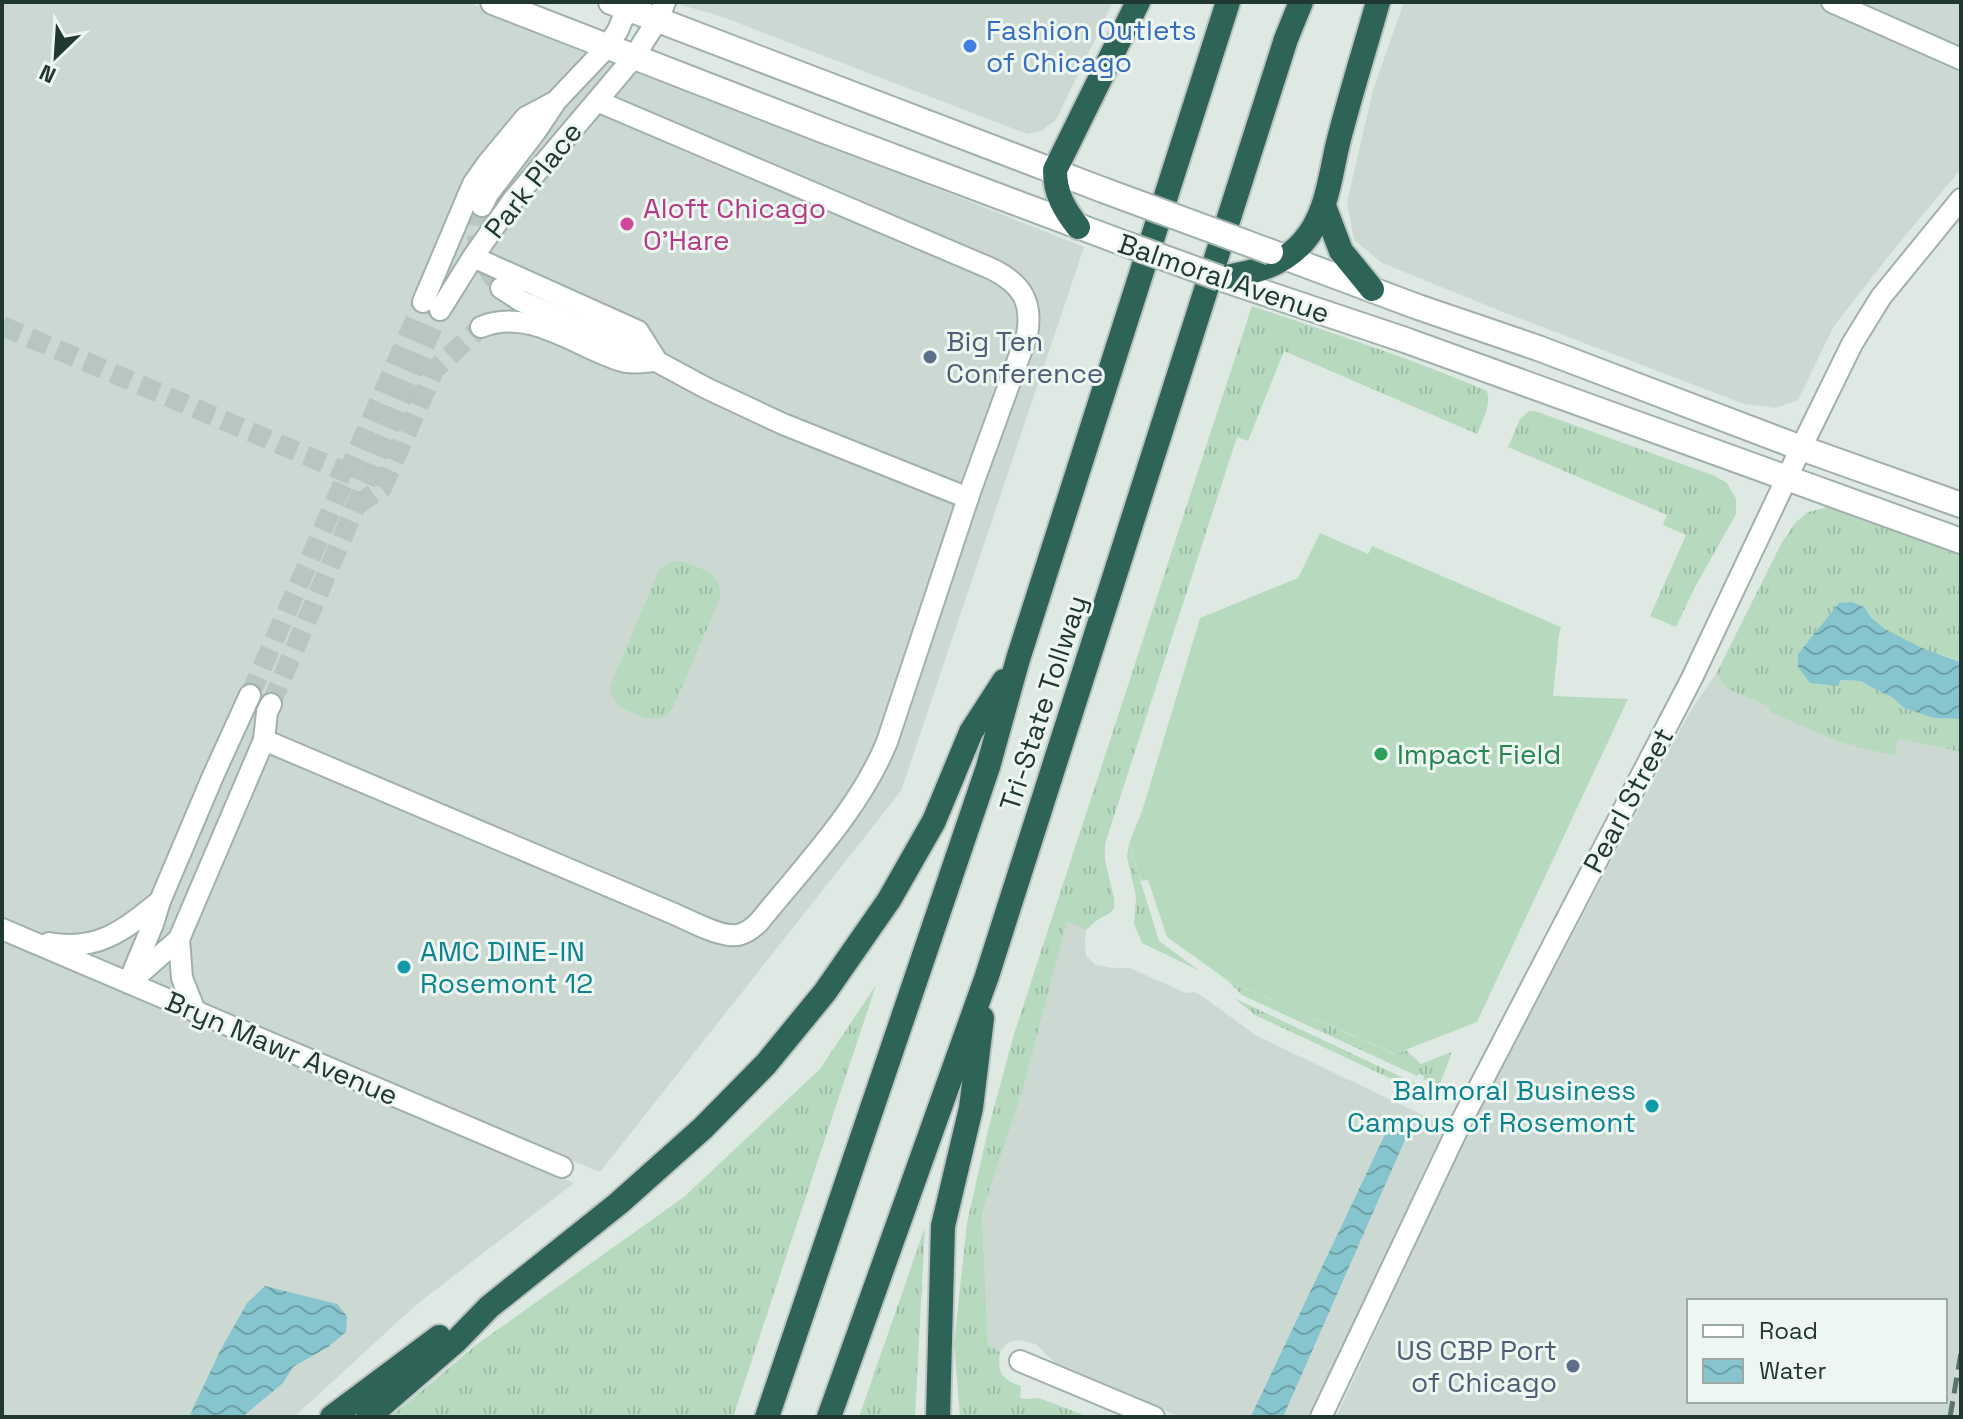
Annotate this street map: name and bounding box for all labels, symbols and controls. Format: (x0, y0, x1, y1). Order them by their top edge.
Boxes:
place label: Fashion Outlets of Chicago (986, 12, 1197, 80)
north arrow (16, 16, 96, 96)
marker: Fashion Outlets of Chicago (961, 37, 979, 55)
text: N (35, 58, 60, 90)
street label: Park Place (476, 114, 590, 246)
place label: Aloft Chicago O'Hare (643, 190, 826, 258)
marker: Aloft Chicago O'Hare (618, 215, 636, 233)
street label: Balmoral Avenue (1113, 225, 1335, 331)
place label: Big Ten Conference (946, 323, 1103, 391)
marker: Big Ten Conference (921, 348, 939, 366)
street label: Tri-State Tollway (991, 591, 1095, 815)
street label: Pearl Street (1575, 721, 1681, 879)
place label: Impact Field (1397, 736, 1561, 772)
marker: Impact Field (1372, 745, 1390, 763)
place label: AMC DINE-IN Rosemont 12 (420, 933, 593, 1001)
marker: AMC DINE-IN Rosemont 12 (395, 958, 413, 976)
street label: Bryn Mawr Avenue (160, 983, 404, 1113)
place label: Balmoral Business Campus of Rosemont (1347, 1072, 1636, 1140)
marker: Balmoral Business Campus of Rosemont (1643, 1097, 1661, 1115)
legend (1687, 1299, 1947, 1403)
text: Road (1759, 1315, 1818, 1346)
place label: US CBP Port of Chicago (1396, 1332, 1557, 1400)
text: Water (1759, 1355, 1827, 1386)
marker: US CBP Port of Chicago (1564, 1357, 1582, 1375)

